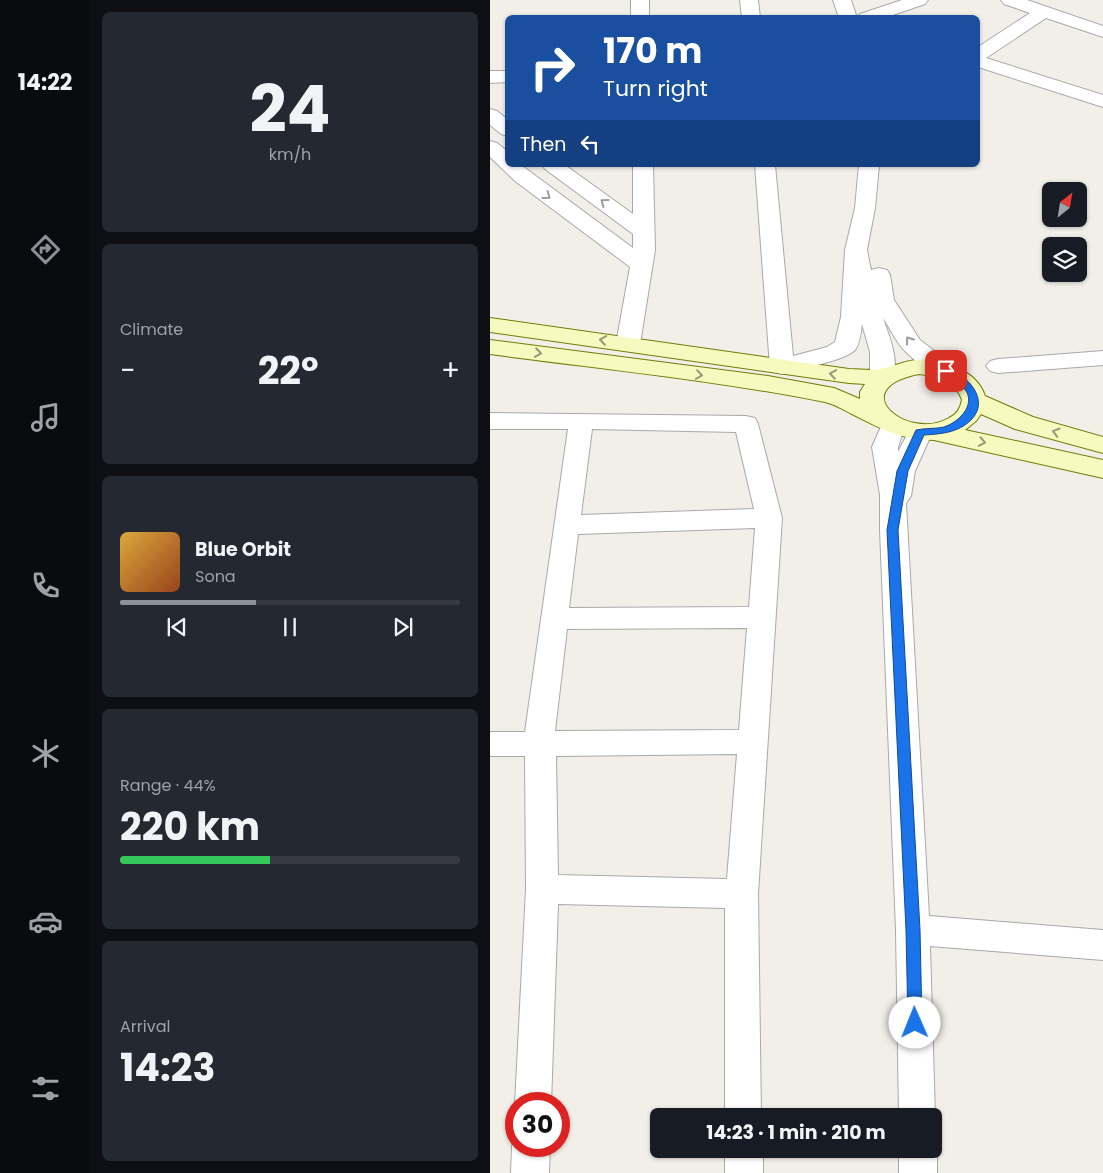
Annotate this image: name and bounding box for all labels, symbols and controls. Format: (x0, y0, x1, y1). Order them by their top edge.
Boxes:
text: 170 m (603, 26, 702, 75)
icon: right (520, 35, 585, 100)
text: 24 (249, 64, 331, 155)
text: 14:22 (18, 67, 72, 98)
text: Turn right (603, 73, 708, 104)
icon: left (576, 130, 604, 158)
text: Then (520, 131, 566, 158)
text: km/h (269, 143, 311, 166)
north arrow (1042, 182, 1088, 228)
map controls (1042, 182, 1087, 282)
one-way arrow (541, 190, 550, 198)
one-way arrow (600, 199, 610, 208)
icon: directions (28, 232, 63, 267)
button: layers (1042, 237, 1087, 282)
text: Climate (120, 318, 183, 341)
one-way arrow (599, 335, 607, 346)
one-way arrow (906, 336, 915, 346)
text: 22° (258, 344, 319, 397)
one-way arrow (534, 348, 543, 358)
pin (925, 350, 967, 392)
text: − (120, 351, 135, 390)
text: + (441, 351, 460, 390)
icon: arrive (932, 357, 960, 385)
one-way arrow (696, 369, 704, 380)
one-way arrow (829, 369, 837, 380)
icon: music (28, 400, 63, 435)
one-way arrow (1052, 427, 1061, 437)
one-way arrow (977, 436, 986, 446)
text: Blue Orbit (195, 536, 291, 563)
text: Sona (195, 565, 236, 588)
icon: phone (28, 568, 63, 603)
icon: previous (163, 613, 191, 641)
icon: pause (276, 613, 304, 641)
icon: next (389, 613, 417, 641)
icon: climate (28, 736, 63, 771)
text: Range · 44% (120, 774, 216, 797)
text: 220 km (120, 800, 260, 853)
icon: car (28, 904, 63, 939)
position arrow (888, 996, 940, 1048)
text: Arrival (120, 1015, 170, 1038)
text: 14:23 (120, 1041, 216, 1094)
icon: filters (28, 1071, 63, 1106)
speed limit sign: 30 (505, 1092, 570, 1157)
text: 14:23 · 1 min · 210 m (706, 1119, 886, 1146)

